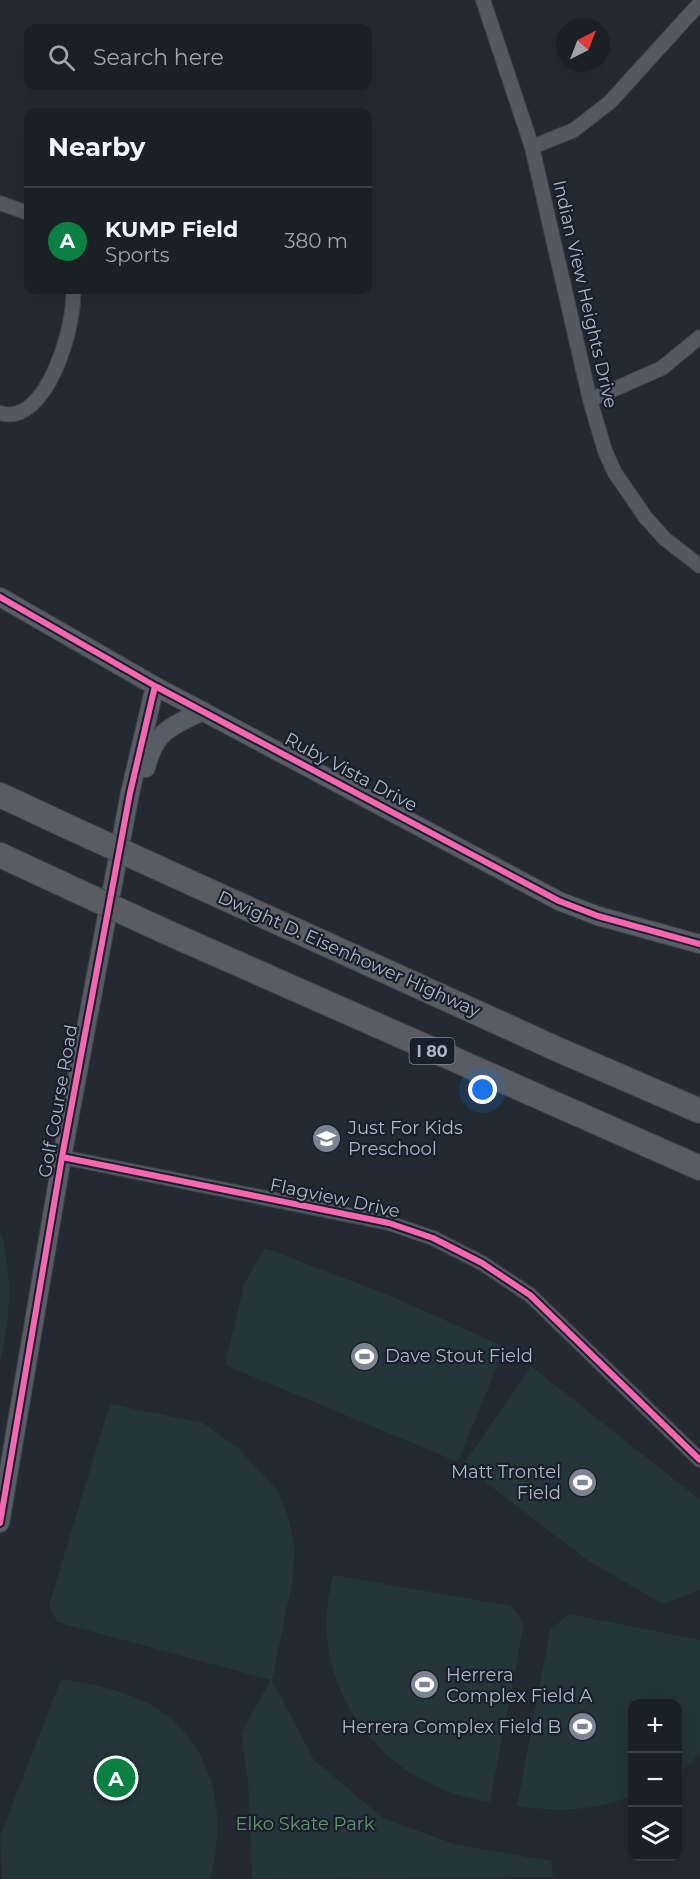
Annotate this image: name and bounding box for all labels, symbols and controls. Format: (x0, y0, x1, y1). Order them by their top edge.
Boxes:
north arrow (556, 18, 610, 72)
search box (24, 24, 372, 90)
icon: search (45, 41, 78, 74)
text: Search here (93, 44, 224, 71)
text: Nearby (48, 131, 145, 163)
street label: Indian View Heights Drive (548, 178, 622, 410)
text: KUMP Field (105, 216, 238, 243)
text: A (60, 229, 75, 253)
text: 380 m (284, 229, 348, 253)
text: Sports (105, 243, 170, 267)
street label: Ruby Vista Drive (281, 728, 421, 816)
street label: Dwight D. Eisenhower Highway (215, 886, 484, 1022)
street label: Golf Course Road (34, 1023, 82, 1179)
road number: I 80 (410, 1038, 454, 1064)
your location (468, 1075, 497, 1104)
place label: Just For Kids Preschool (347, 1117, 463, 1160)
school or university icon: Just For Kids Preschool (311, 1122, 343, 1154)
street label: Flagview Drive (268, 1174, 402, 1223)
sports icon: Dave Stout Field (348, 1340, 380, 1372)
place label: Dave Stout Field (385, 1345, 533, 1367)
place label: Matt Trontel Field (451, 1461, 561, 1504)
sports icon: Matt Trontel Field (566, 1466, 598, 1498)
place label: Herrera Complex Field A (446, 1664, 593, 1707)
sports icon: Herrera Complex Field A (409, 1669, 441, 1701)
map controls (628, 1699, 682, 1861)
button: + (628, 1699, 682, 1753)
sports icon: Herrera Complex Field B (566, 1711, 598, 1743)
place label: Herrera Complex Field B (342, 1716, 561, 1738)
button: − (628, 1753, 682, 1807)
pin: A (96, 1756, 136, 1800)
button: layers (628, 1807, 682, 1861)
park label: Elko Skate Park (235, 1813, 375, 1835)

